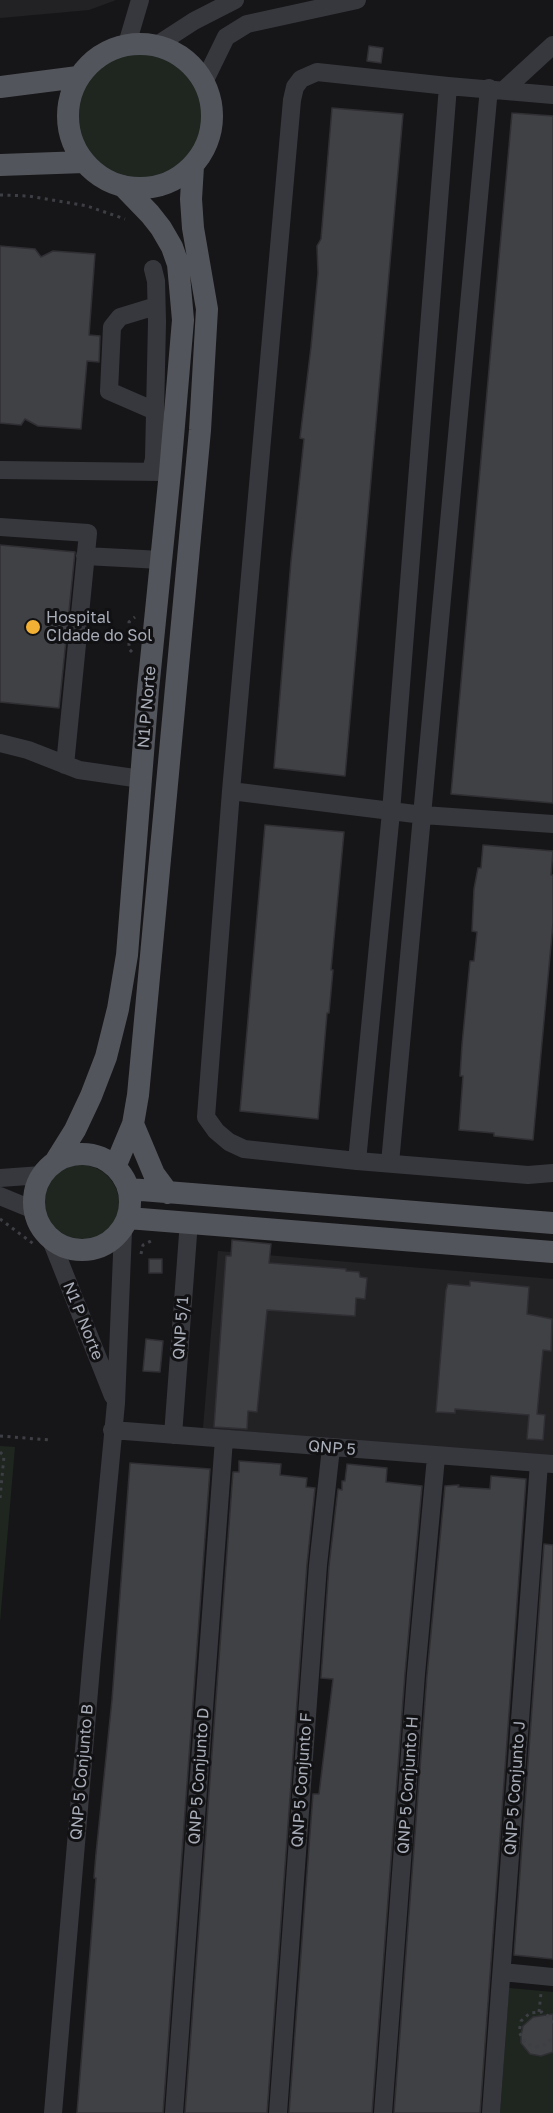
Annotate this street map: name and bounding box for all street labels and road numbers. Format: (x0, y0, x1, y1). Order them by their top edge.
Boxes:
street label: N1 P Norte (134, 665, 160, 749)
street label: N1 P Norte (59, 1279, 107, 1363)
street label: QNP 5/1 (169, 1296, 193, 1360)
street label: QNP 5 (307, 1436, 357, 1460)
street label: QNP 5 Conjunto B (66, 1703, 98, 1841)
street label: QNP 5 Conjunto D (185, 1707, 213, 1845)
street label: QNP 5 Conjunto F (288, 1712, 316, 1848)
street label: QNP 5 Conjunto H (394, 1716, 422, 1854)
street label: QNP 5 Conjunto J (501, 1720, 529, 1856)

